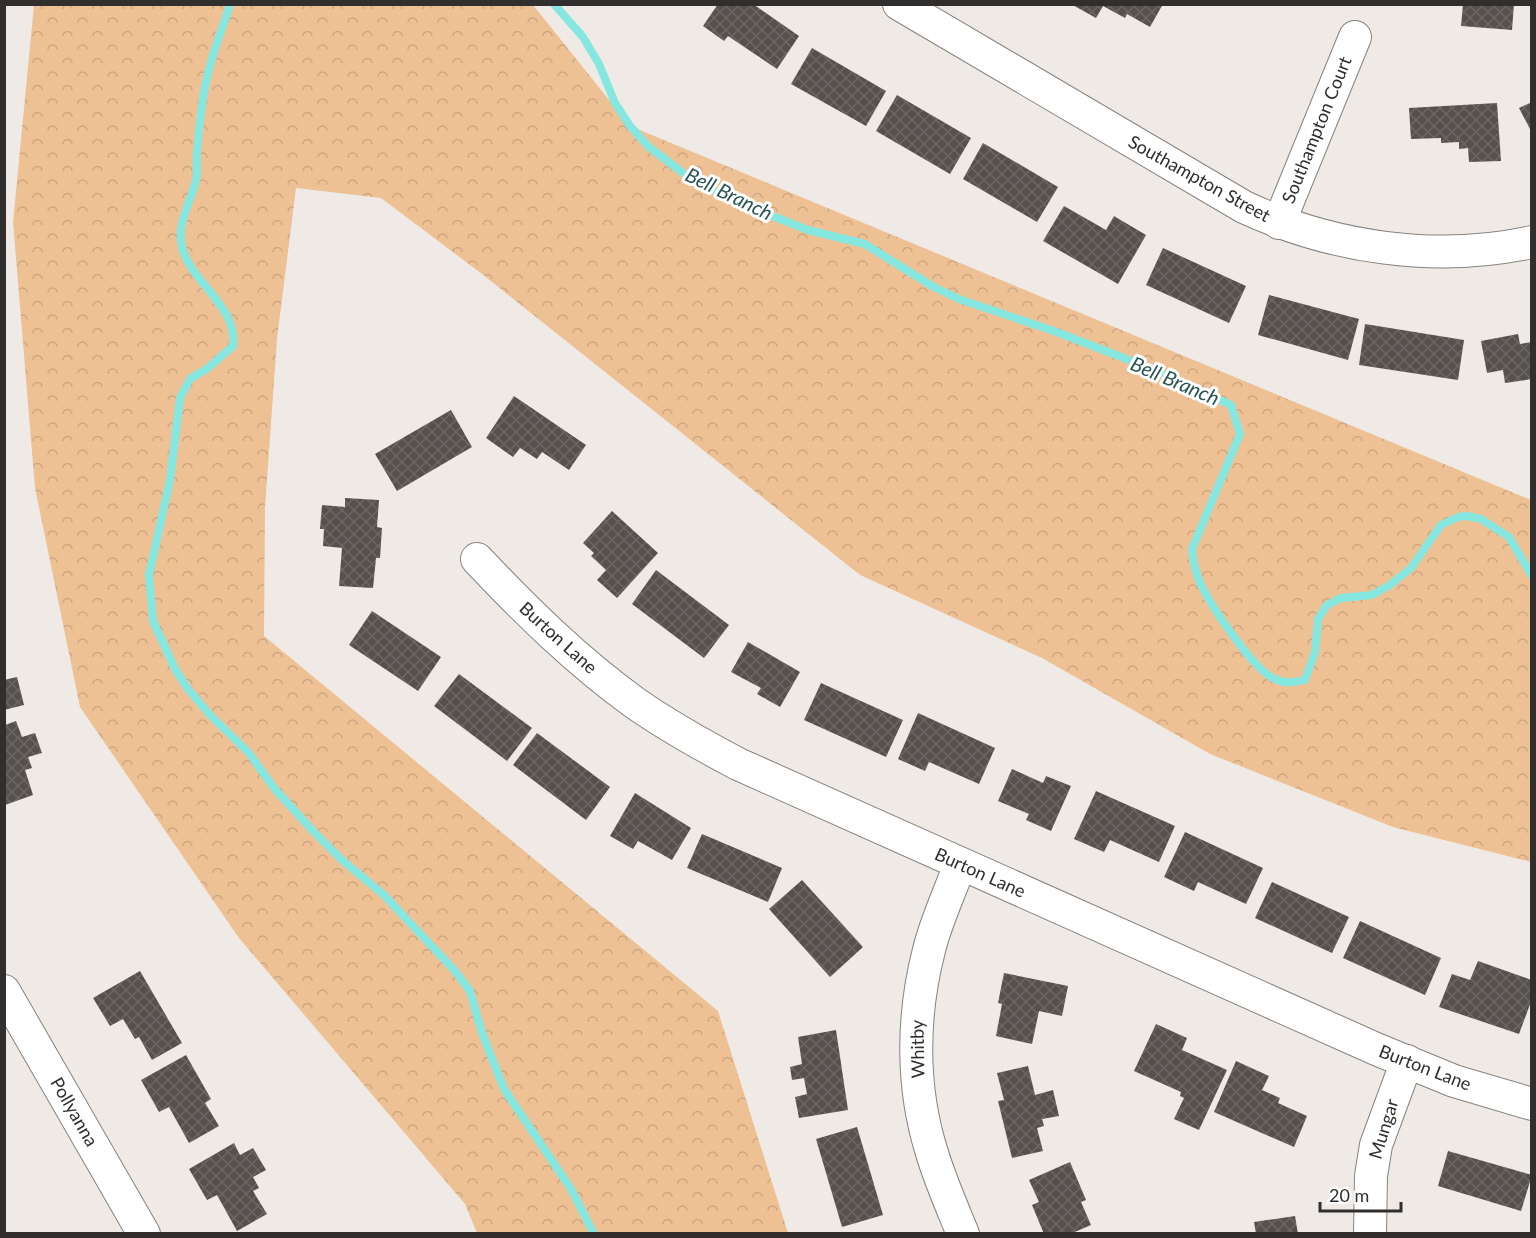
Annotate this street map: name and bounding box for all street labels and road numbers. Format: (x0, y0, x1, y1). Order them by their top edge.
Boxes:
street label: Southampton Court (1277, 52, 1356, 206)
street label: Southampton Street (1125, 130, 1275, 227)
street label: Burton Lane (515, 597, 602, 678)
street label: Burton Lane (932, 842, 1029, 902)
street label: Whitby (905, 1019, 929, 1078)
street label: Burton Lane (1376, 1039, 1475, 1095)
street label: Pollyanna (46, 1073, 103, 1150)
street label: Mungar (1364, 1096, 1403, 1161)

